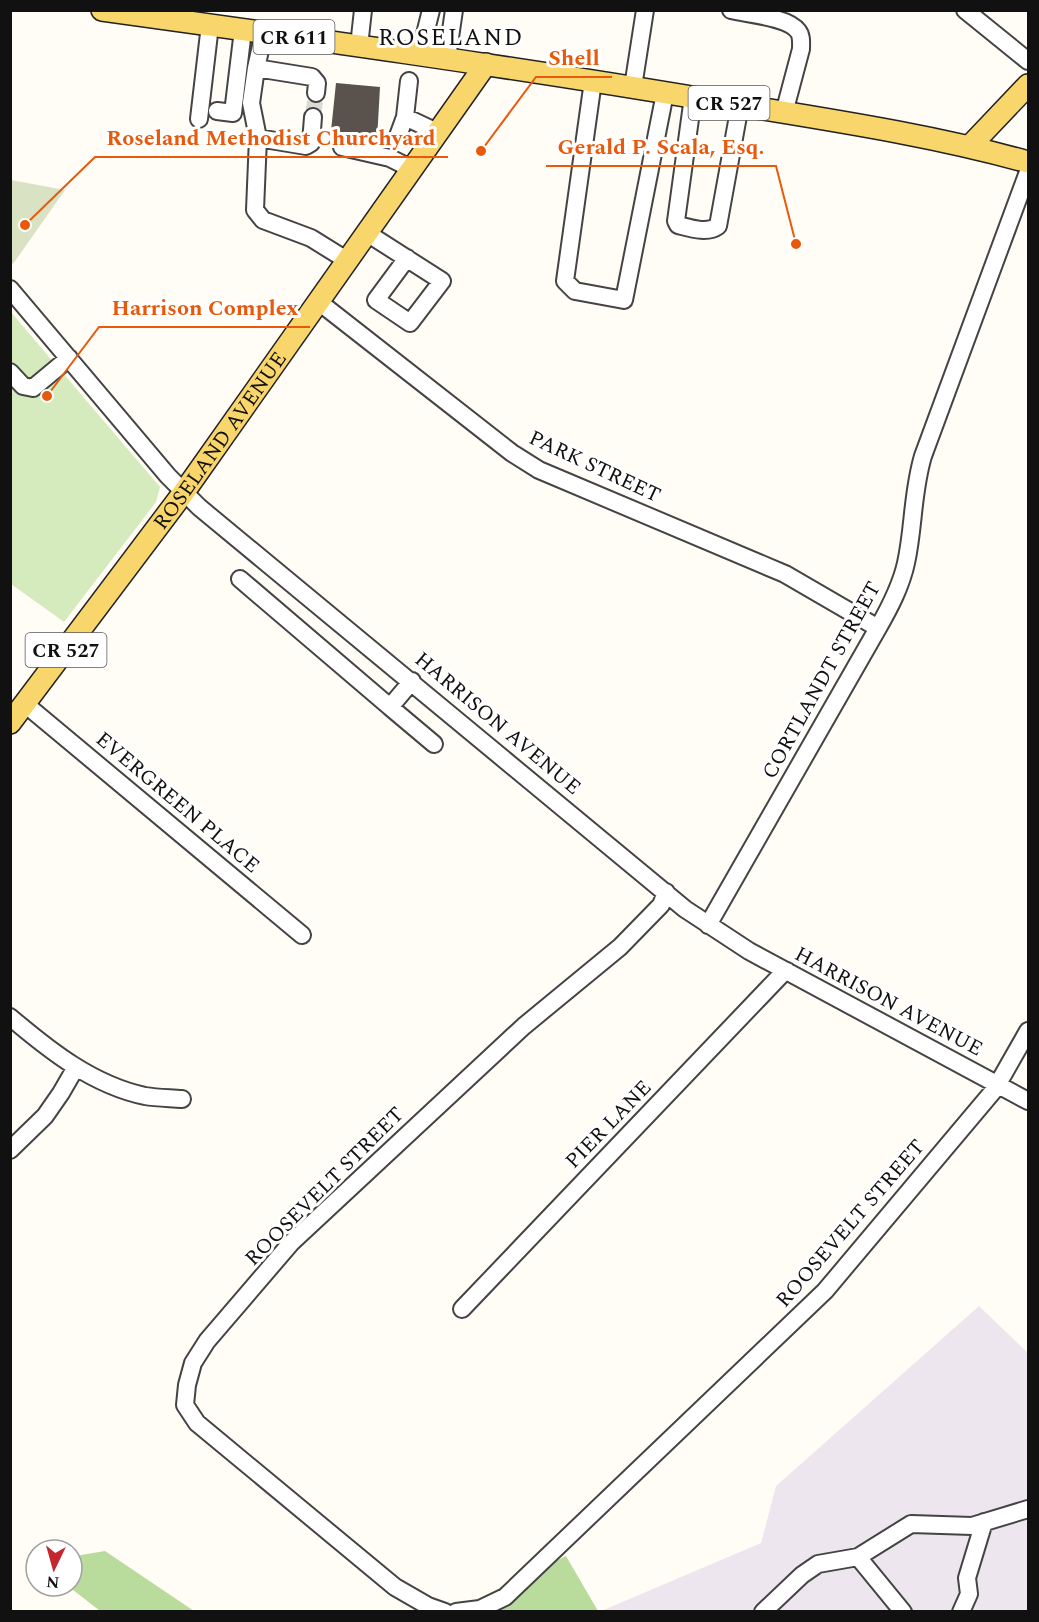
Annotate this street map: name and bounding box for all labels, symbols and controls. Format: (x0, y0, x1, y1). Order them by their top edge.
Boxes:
road number: CR 611 (254, 20, 334, 54)
district label: ROSELAND (378, 20, 524, 56)
callout: Shell (536, 37, 612, 77)
text: Shell (548, 42, 600, 75)
road number: CR 527 (688, 86, 770, 120)
callout: Roseland Methodist Churchyard (95, 117, 448, 157)
text: Roseland Methodist Churchyard (106, 122, 436, 155)
callout: Gerald P. Scala, Esq. (546, 126, 776, 166)
text: Gerald P. Scala, Esq. (558, 131, 764, 164)
callout: Harrison Complex (99, 287, 310, 327)
text: Harrison Complex (112, 292, 298, 325)
street label: ROSELAND AVENUE (146, 345, 295, 537)
street label: PARK STREET (523, 422, 666, 512)
street label: CORTLANDT STREET (754, 576, 890, 785)
road number: CR 527 (26, 633, 106, 667)
street label: HARRISON AVENUE (407, 644, 588, 803)
street label: EVERGREEN PLACE (88, 724, 267, 881)
street label: HARRISON AVENUE (789, 939, 988, 1065)
street label: PIER LANE (558, 1073, 660, 1177)
street label: ROOSEVELT STREET (238, 1100, 412, 1274)
street label: ROOSEVELT STREET (768, 1132, 933, 1315)
north arrow (24, 1538, 84, 1598)
text: N (45, 1569, 60, 1594)

